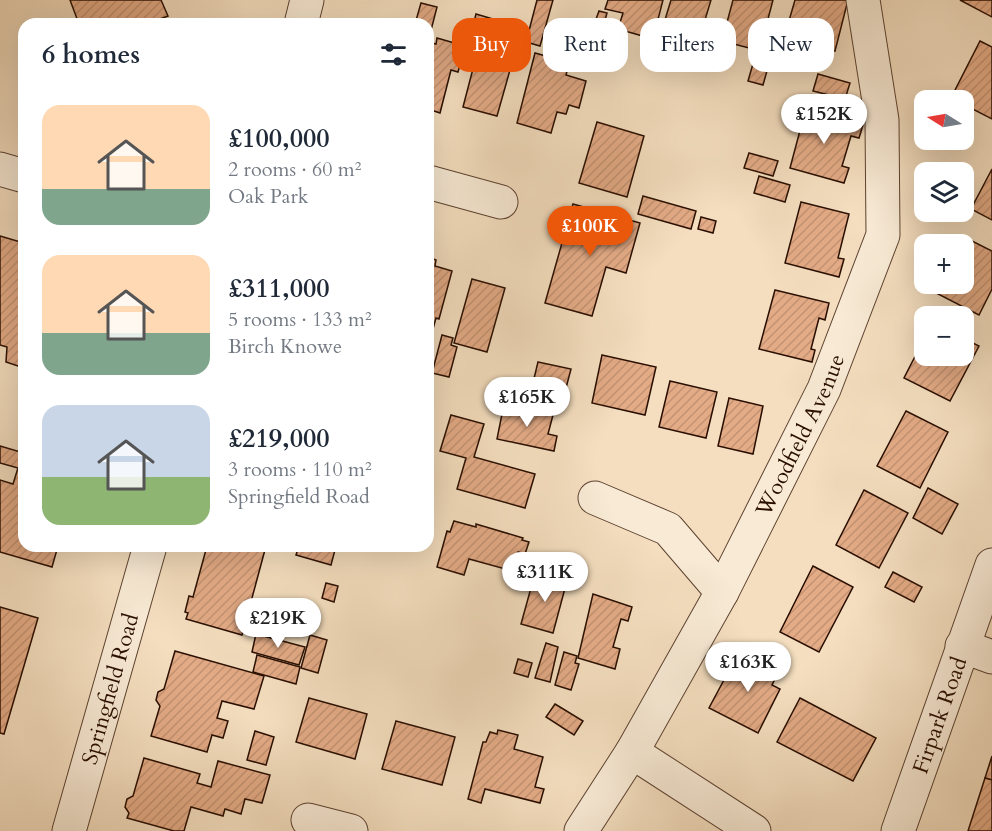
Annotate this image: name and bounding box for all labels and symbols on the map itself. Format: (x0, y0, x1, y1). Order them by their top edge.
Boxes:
north arrow (914, 90, 974, 150)
pin: £152K (782, 94, 866, 145)
pin: £100K (548, 206, 632, 257)
street label: Woodfield Avenue (748, 350, 852, 522)
pin: £165K (485, 377, 569, 428)
pin: £311K (503, 552, 587, 603)
pin: £219K (236, 598, 320, 649)
street label: Springfield Road (75, 610, 146, 768)
pin: £163K (706, 642, 790, 693)
street label: Firpark Road (905, 653, 975, 778)

